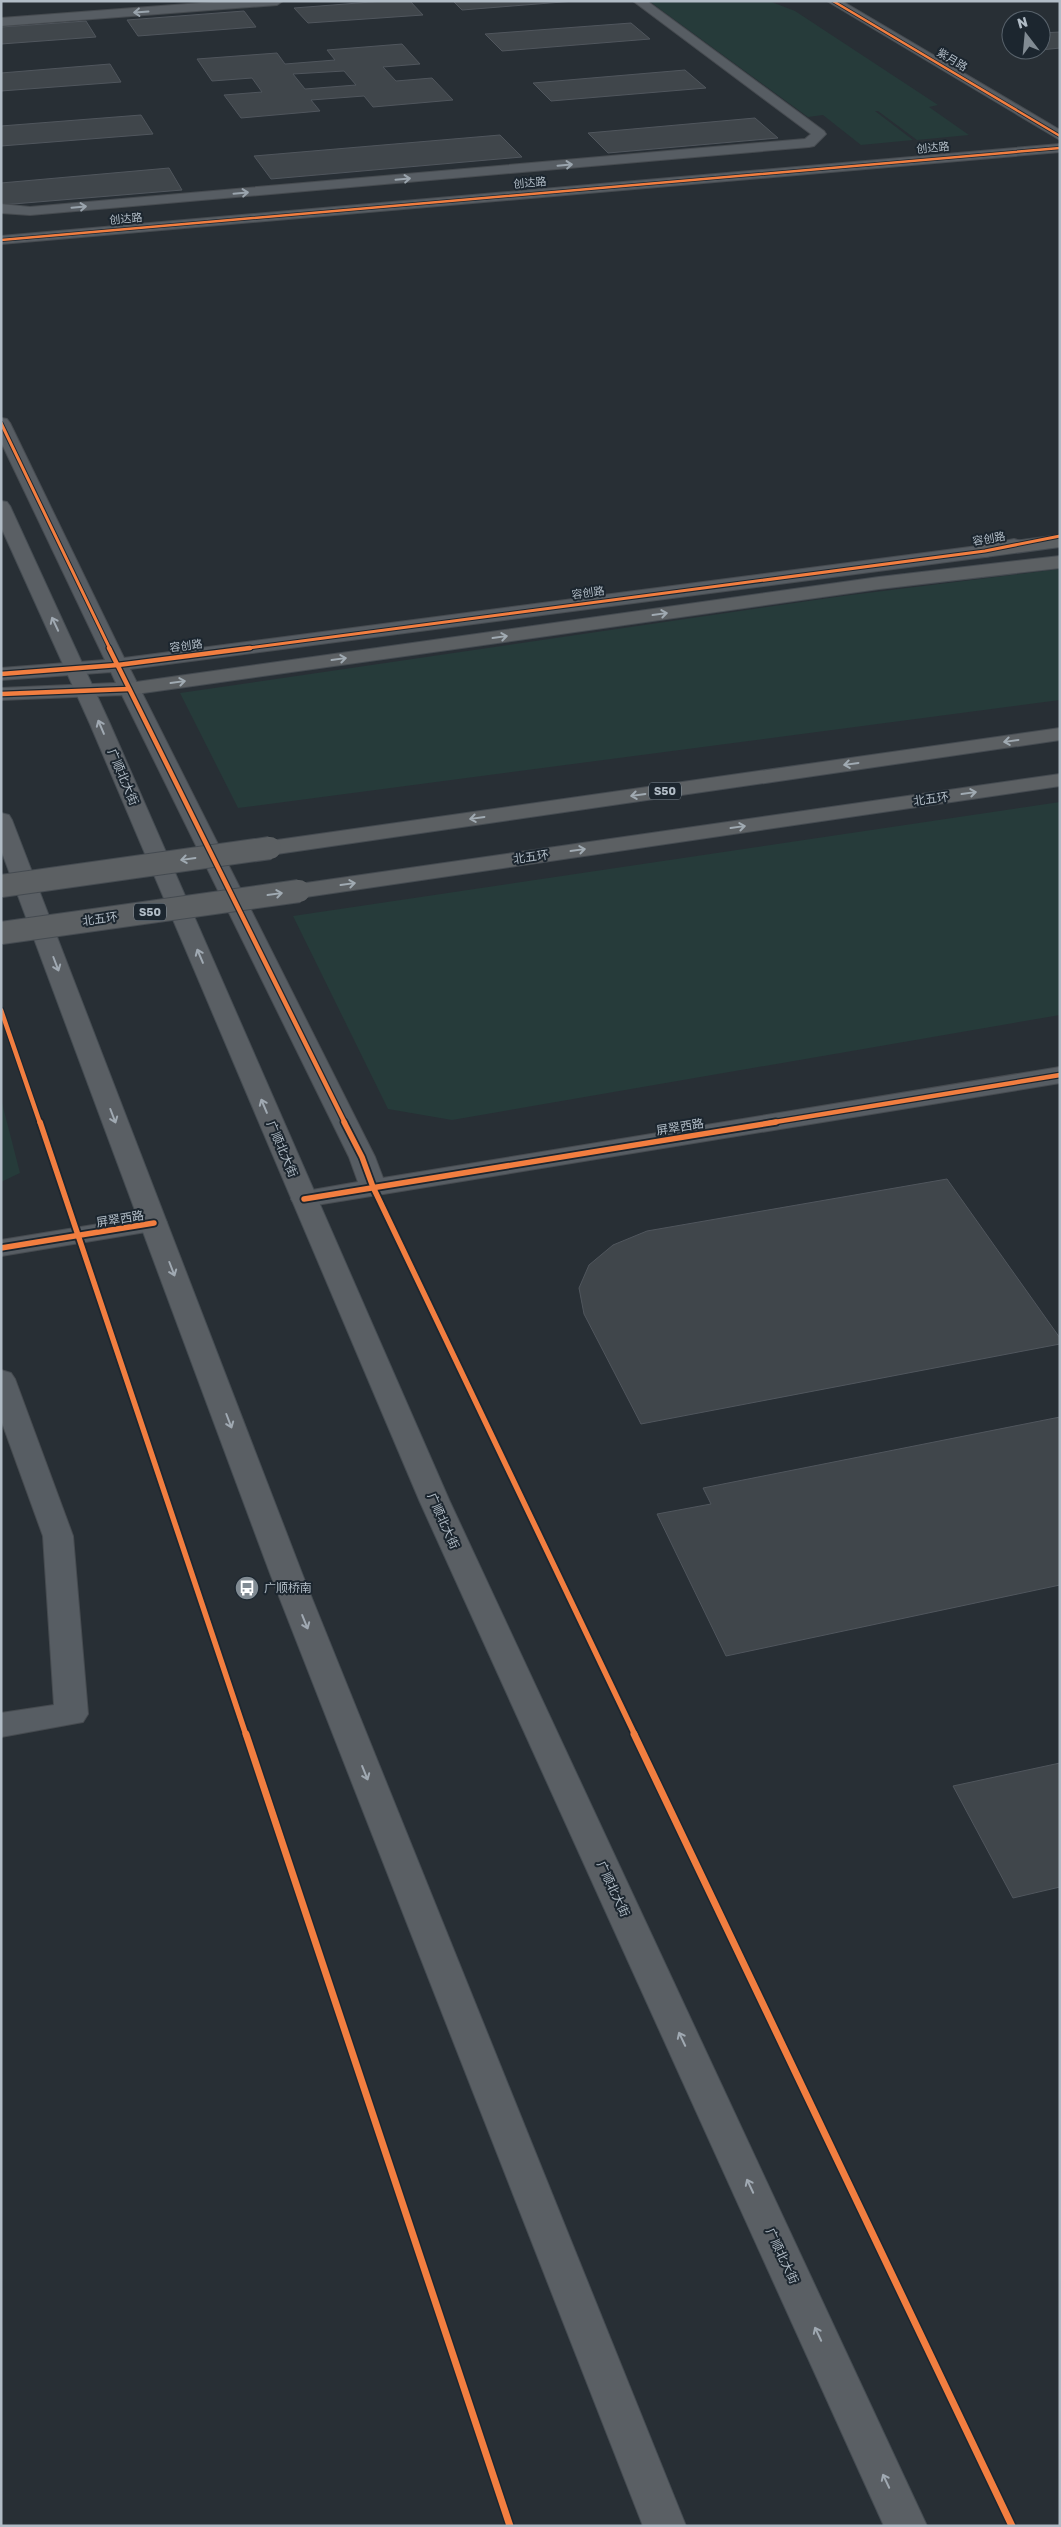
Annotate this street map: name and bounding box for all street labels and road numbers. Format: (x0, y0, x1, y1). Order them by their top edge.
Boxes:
street label: 紫月路 (935, 46, 969, 74)
street label: 创达路 (916, 140, 950, 156)
street label: 创达路 (513, 175, 547, 191)
street label: 创达路 (109, 211, 143, 227)
street label: 容创路 (972, 530, 1006, 548)
street label: 容创路 (571, 584, 605, 602)
street label: 容创路 (169, 638, 203, 654)
street label: 广顺北大街 (105, 747, 141, 807)
road number: S50 (649, 782, 681, 799)
street label: 北五环 (912, 790, 950, 808)
street label: 北五环 (512, 848, 550, 866)
road number: S50 (134, 904, 166, 920)
street label: 北五环 (81, 910, 119, 928)
street label: 屏翠西路 (655, 1116, 705, 1138)
street label: 广顺北大街 (264, 1119, 300, 1179)
street label: 屏翠西路 (95, 1208, 145, 1230)
street label: 广顺北大街 (424, 1491, 462, 1551)
street label: 广顺北大街 (594, 1859, 632, 1919)
street label: 广顺北大街 (763, 2226, 801, 2286)

